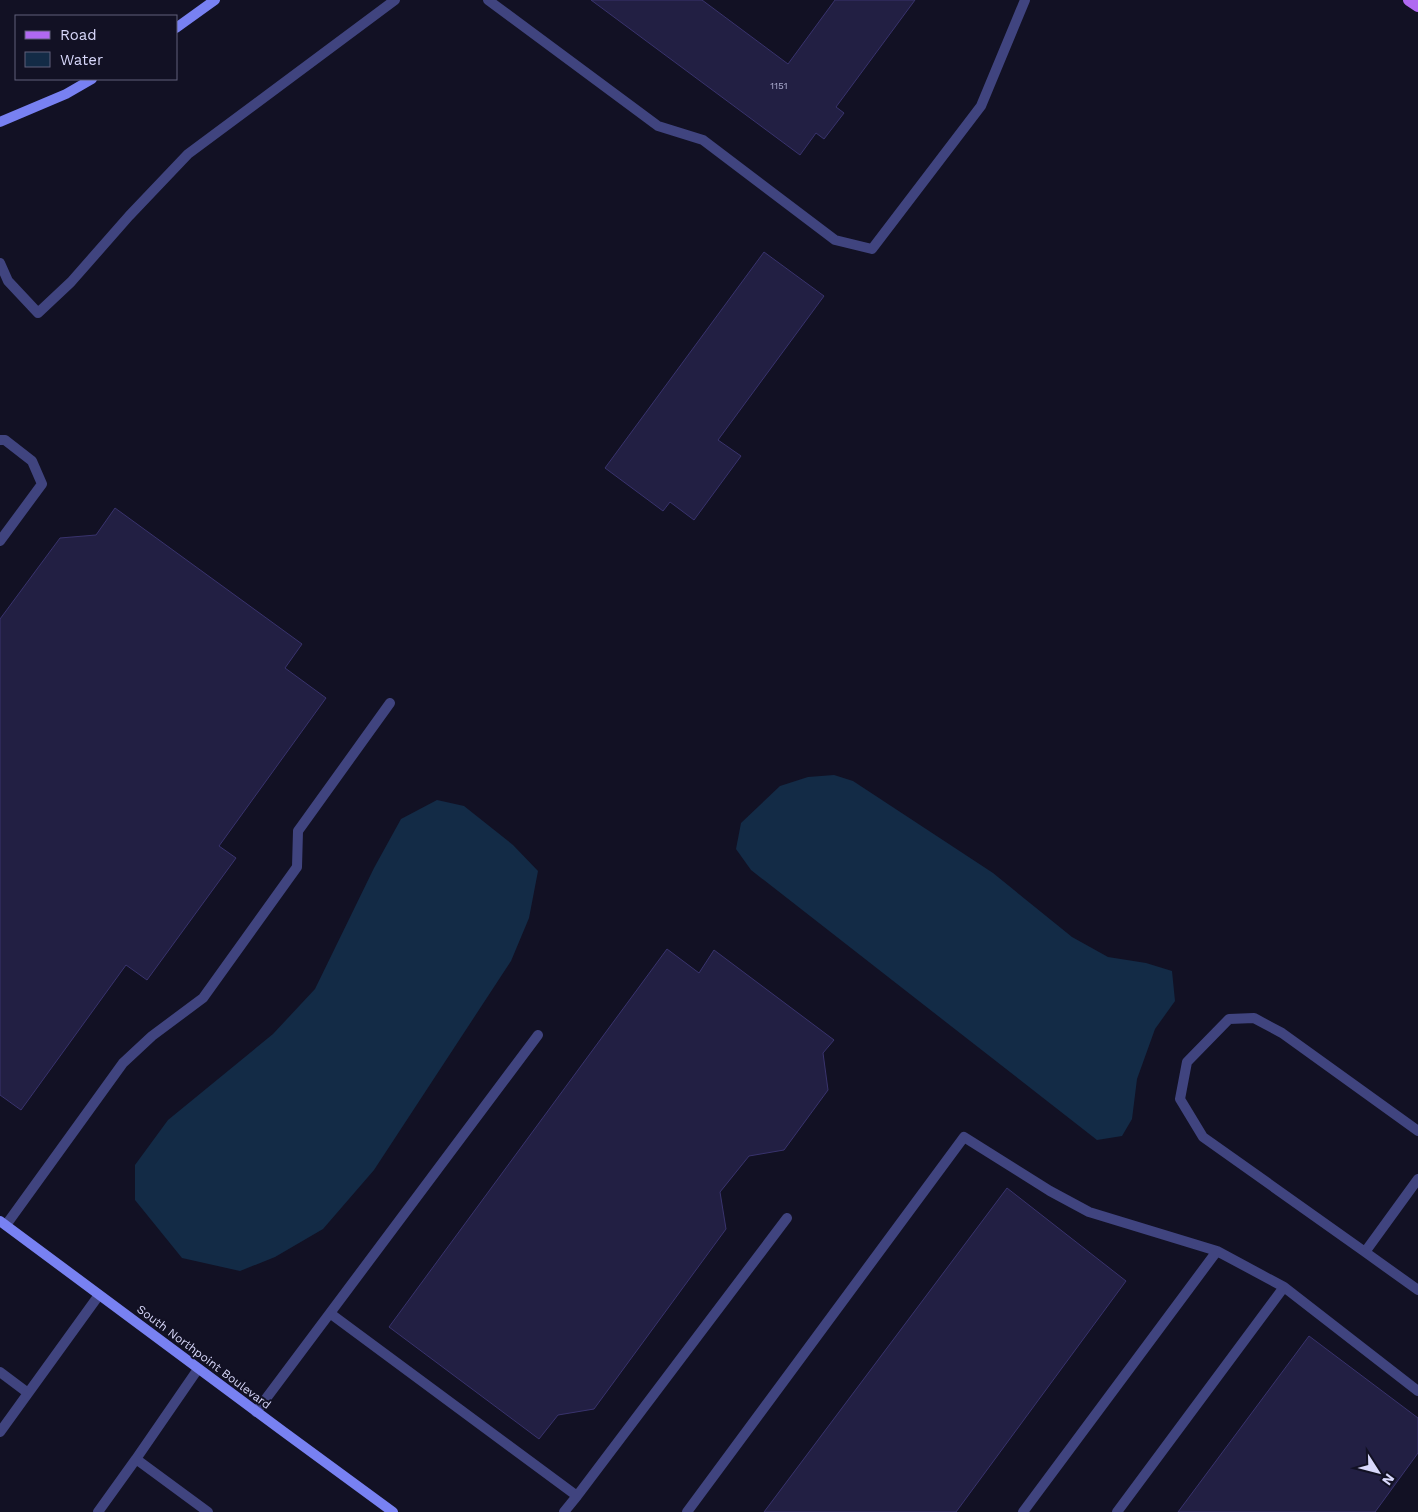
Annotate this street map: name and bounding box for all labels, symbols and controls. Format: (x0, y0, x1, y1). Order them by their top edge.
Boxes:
legend (15, 15, 178, 80)
text: Road (60, 26, 97, 44)
text: Water (60, 51, 103, 69)
house number: 1151 (770, 80, 788, 91)
street label: South Northpoint Boulevard (134, 1302, 274, 1412)
north arrow (1353, 1447, 1403, 1497)
text: N (1379, 1471, 1398, 1489)

